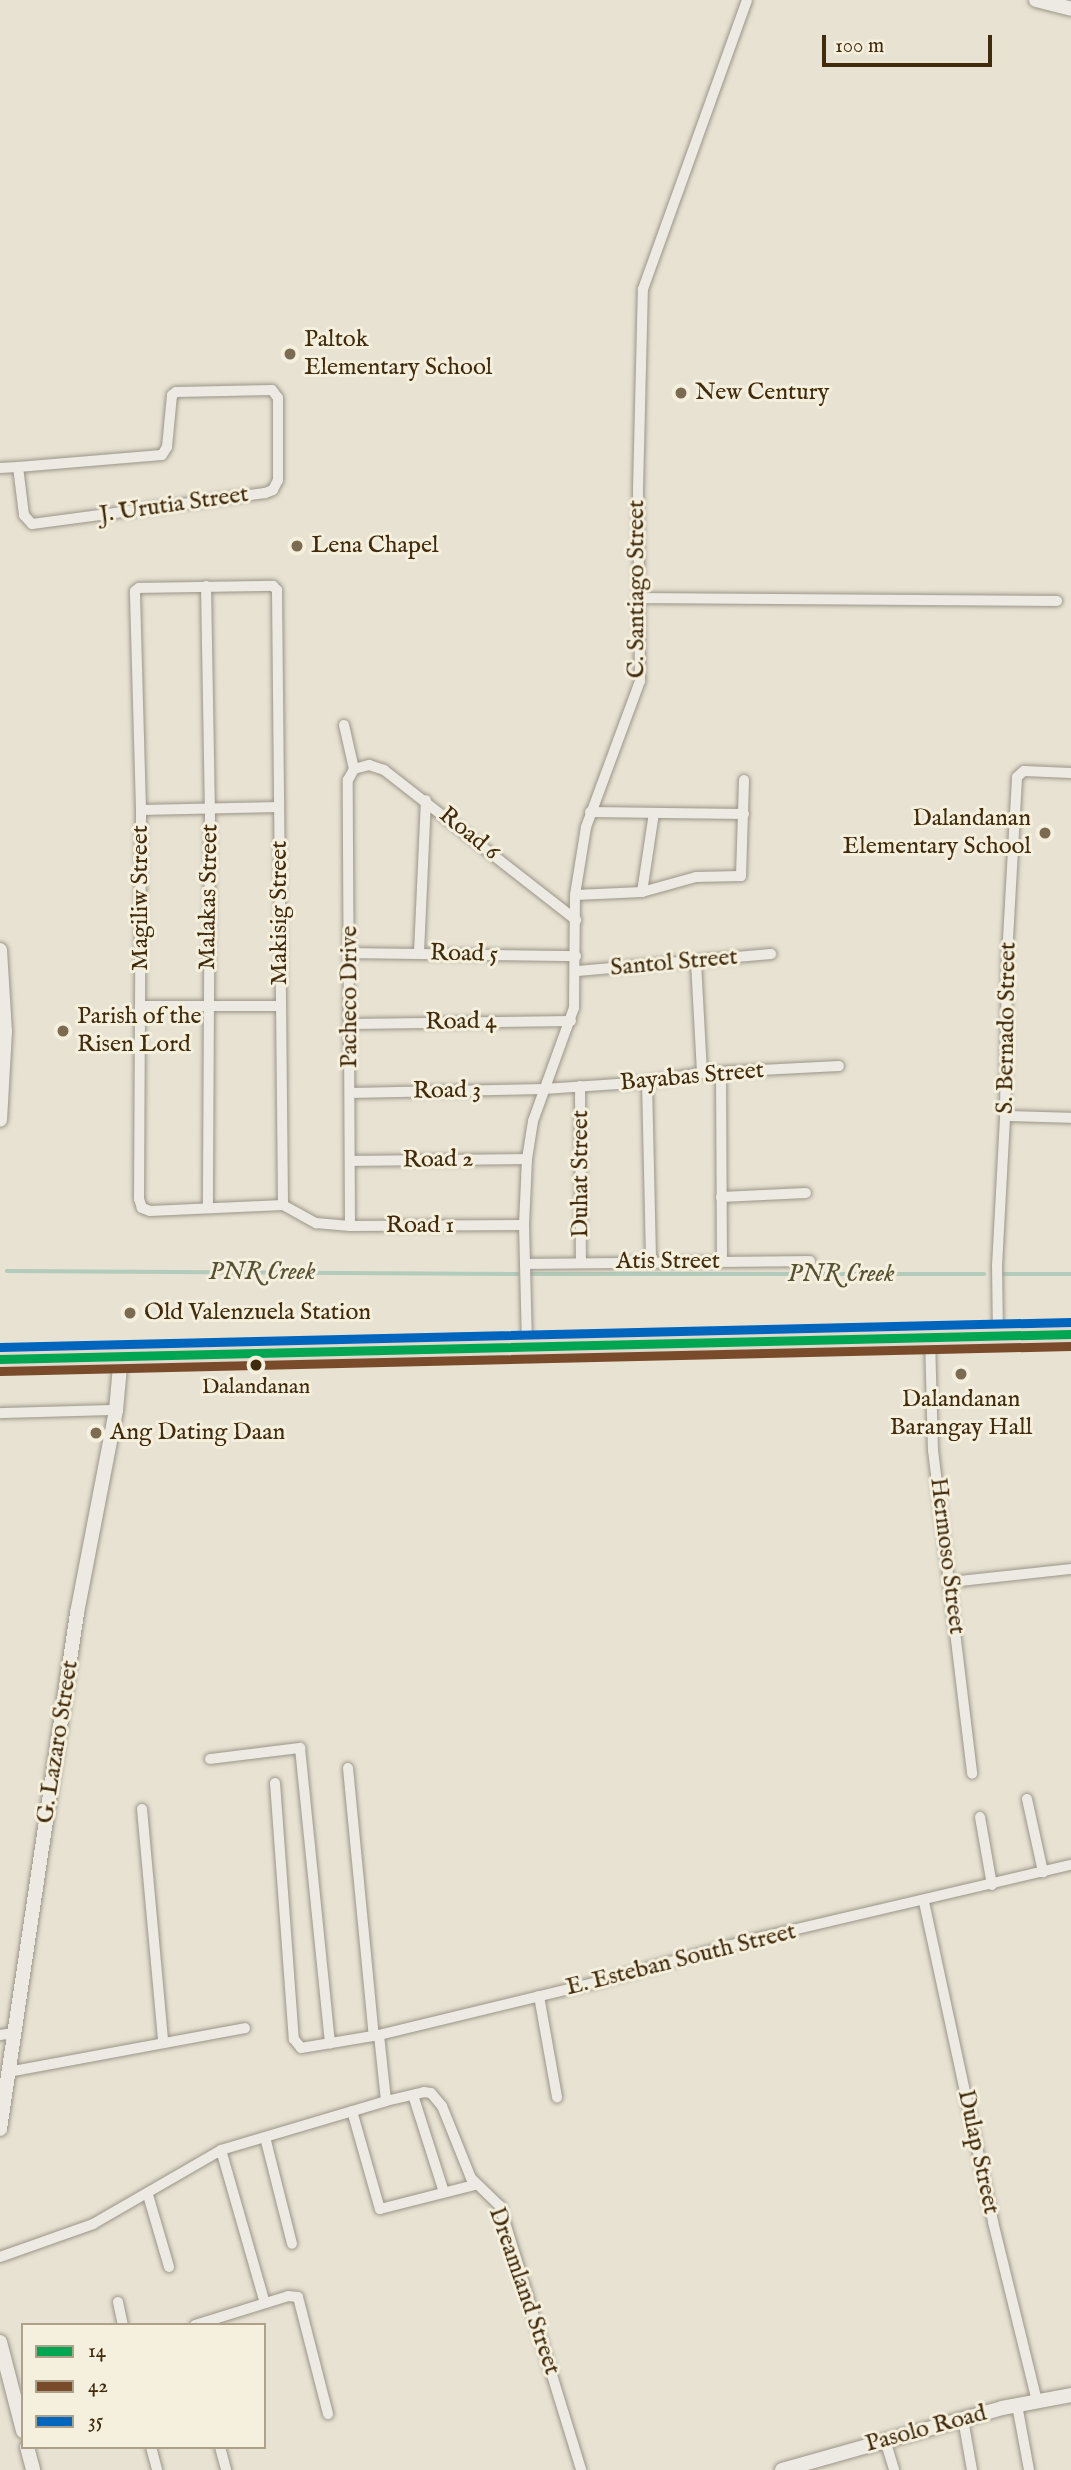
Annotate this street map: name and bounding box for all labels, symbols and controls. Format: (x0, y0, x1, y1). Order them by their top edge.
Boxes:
scale bar (826, 21, 996, 65)
text: 100 m (835, 33, 884, 60)
place label: Paltok Elementary School (304, 326, 492, 382)
marker: Paltok Elementary School (282, 346, 298, 362)
place label: New Century (695, 379, 829, 407)
marker: New Century (673, 385, 689, 401)
street label: J. Urutia Street (98, 480, 250, 530)
street label: C. Santiago Street (623, 500, 651, 678)
place label: Lena Chapel (311, 532, 439, 560)
marker: Lena Chapel (289, 538, 305, 554)
street label: Road 6 (433, 801, 505, 867)
place label: Dalandanan Elementary School (843, 805, 1031, 861)
street label: Malakas Street (193, 824, 225, 970)
street label: Magiliw Street (127, 825, 155, 971)
marker: Dalandanan Elementary School (1037, 825, 1053, 841)
street label: Makisig Street (266, 841, 294, 985)
street label: Pacheco Drive (336, 926, 364, 1068)
street label: Road 5 (430, 939, 498, 969)
street label: S. Bernado Street (991, 942, 1023, 1114)
street label: Santol Street (609, 943, 739, 983)
place label: Parish of the Risen Lord (77, 1003, 202, 1059)
street label: Road 4 (425, 1007, 497, 1037)
marker: Parish of the Risen Lord (55, 1023, 71, 1039)
street label: Bayabas Street (619, 1056, 765, 1098)
street label: Road 3 (413, 1076, 481, 1106)
street label: Duhat Street (567, 1110, 595, 1238)
street label: Road 2 (402, 1145, 474, 1175)
street label: Road 1 (386, 1212, 454, 1240)
street label: Atis Street (616, 1248, 720, 1276)
water label: PNR Creek (208, 1256, 316, 1288)
water label: PNR Creek (787, 1258, 895, 1290)
place label: Old Valenzuela Station (144, 1299, 371, 1327)
marker: Old Valenzuela Station (122, 1305, 138, 1321)
marker: Dalandanan (249, 1358, 263, 1372)
marker: Dalandanan Barangay Hall (953, 1366, 969, 1382)
place label: Dalandanan (202, 1375, 310, 1401)
place label: Dalandanan Barangay Hall (890, 1386, 1032, 1442)
place label: Ang Dating Daan (110, 1419, 285, 1447)
marker: Ang Dating Daan (88, 1425, 104, 1441)
street label: Hermoso Street (923, 1476, 971, 1636)
street label: G. Lazaro Street (31, 1658, 85, 1826)
street label: E. Esteban South Street (563, 1917, 799, 2003)
street label: Dulap Street (951, 2087, 1005, 2217)
street label: Dreamland Street (482, 2203, 566, 2379)
legend (21, 2323, 266, 2449)
text: 14 (88, 2338, 106, 2365)
text: 42 (88, 2373, 108, 2400)
street label: Pasolo Road (862, 2399, 990, 2459)
text: 35 (88, 2408, 103, 2435)

